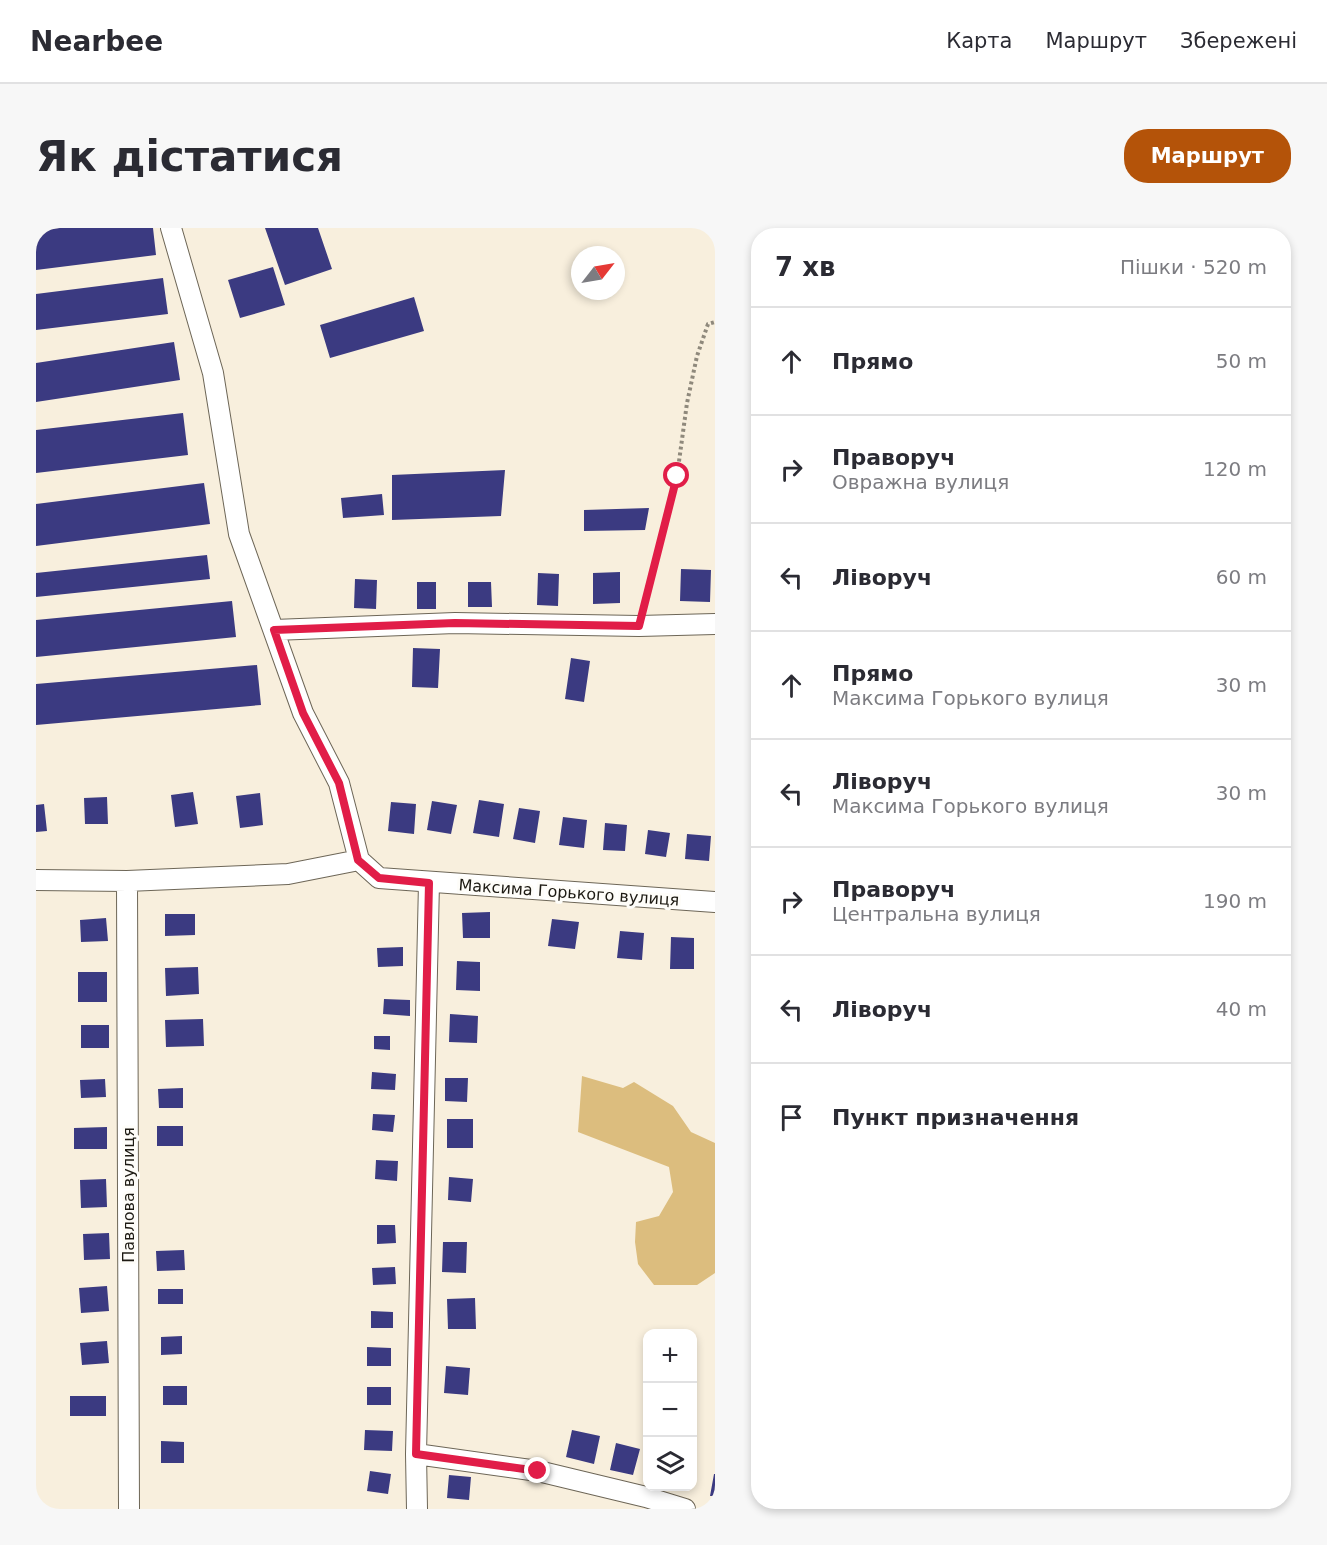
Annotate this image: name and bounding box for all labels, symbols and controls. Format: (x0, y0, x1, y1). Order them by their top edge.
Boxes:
text: Nearbee (30, 25, 163, 58)
text: Карта (946, 29, 1012, 53)
text: Маршрут (1045, 29, 1147, 53)
text: Збережені (1180, 29, 1297, 53)
button: Маршрут (1124, 129, 1291, 183)
text: Як дістатися (36, 132, 343, 181)
north arrow (571, 246, 625, 300)
text: 7 хв (775, 252, 835, 282)
text: Пішки · 520 m (1120, 255, 1267, 279)
icon: ahead (775, 345, 808, 378)
text: Прямо (832, 349, 913, 374)
text: 50 m (1216, 349, 1267, 373)
text: Праворуч (832, 445, 955, 470)
icon: right (775, 453, 808, 486)
text: 120 m (1203, 457, 1267, 481)
route start (663, 462, 689, 488)
text: Овражна вулиця (832, 470, 1009, 494)
icon: left (775, 561, 808, 594)
text: Ліворуч (832, 565, 932, 590)
text: 60 m (1216, 565, 1267, 589)
text: Прямо (832, 661, 913, 686)
icon: ahead (775, 669, 808, 702)
text: 30 m (1216, 673, 1267, 697)
text: Максима Горького вулиця (832, 686, 1109, 710)
text: Ліворуч (832, 769, 932, 794)
icon: left (775, 777, 808, 810)
text: 30 m (1216, 781, 1267, 805)
text: Максима Горького вулиця (832, 794, 1109, 818)
street label: Максима Горького вулиця (458, 875, 680, 910)
text: Праворуч (832, 877, 955, 902)
icon: right (775, 885, 808, 918)
text: 190 m (1203, 889, 1267, 913)
text: Центральна вулиця (832, 902, 1041, 926)
icon: left (775, 993, 808, 1026)
text: Ліворуч (832, 997, 932, 1022)
text: 40 m (1216, 997, 1267, 1021)
icon: arrive (775, 1101, 808, 1134)
text: Пункт призначення (832, 1105, 1079, 1130)
street label: Павлова вулиця (119, 1127, 138, 1263)
map controls (643, 1329, 697, 1491)
button: + (643, 1329, 697, 1383)
button: − (643, 1383, 697, 1437)
button: layers (643, 1437, 697, 1491)
route end (524, 1457, 550, 1483)

